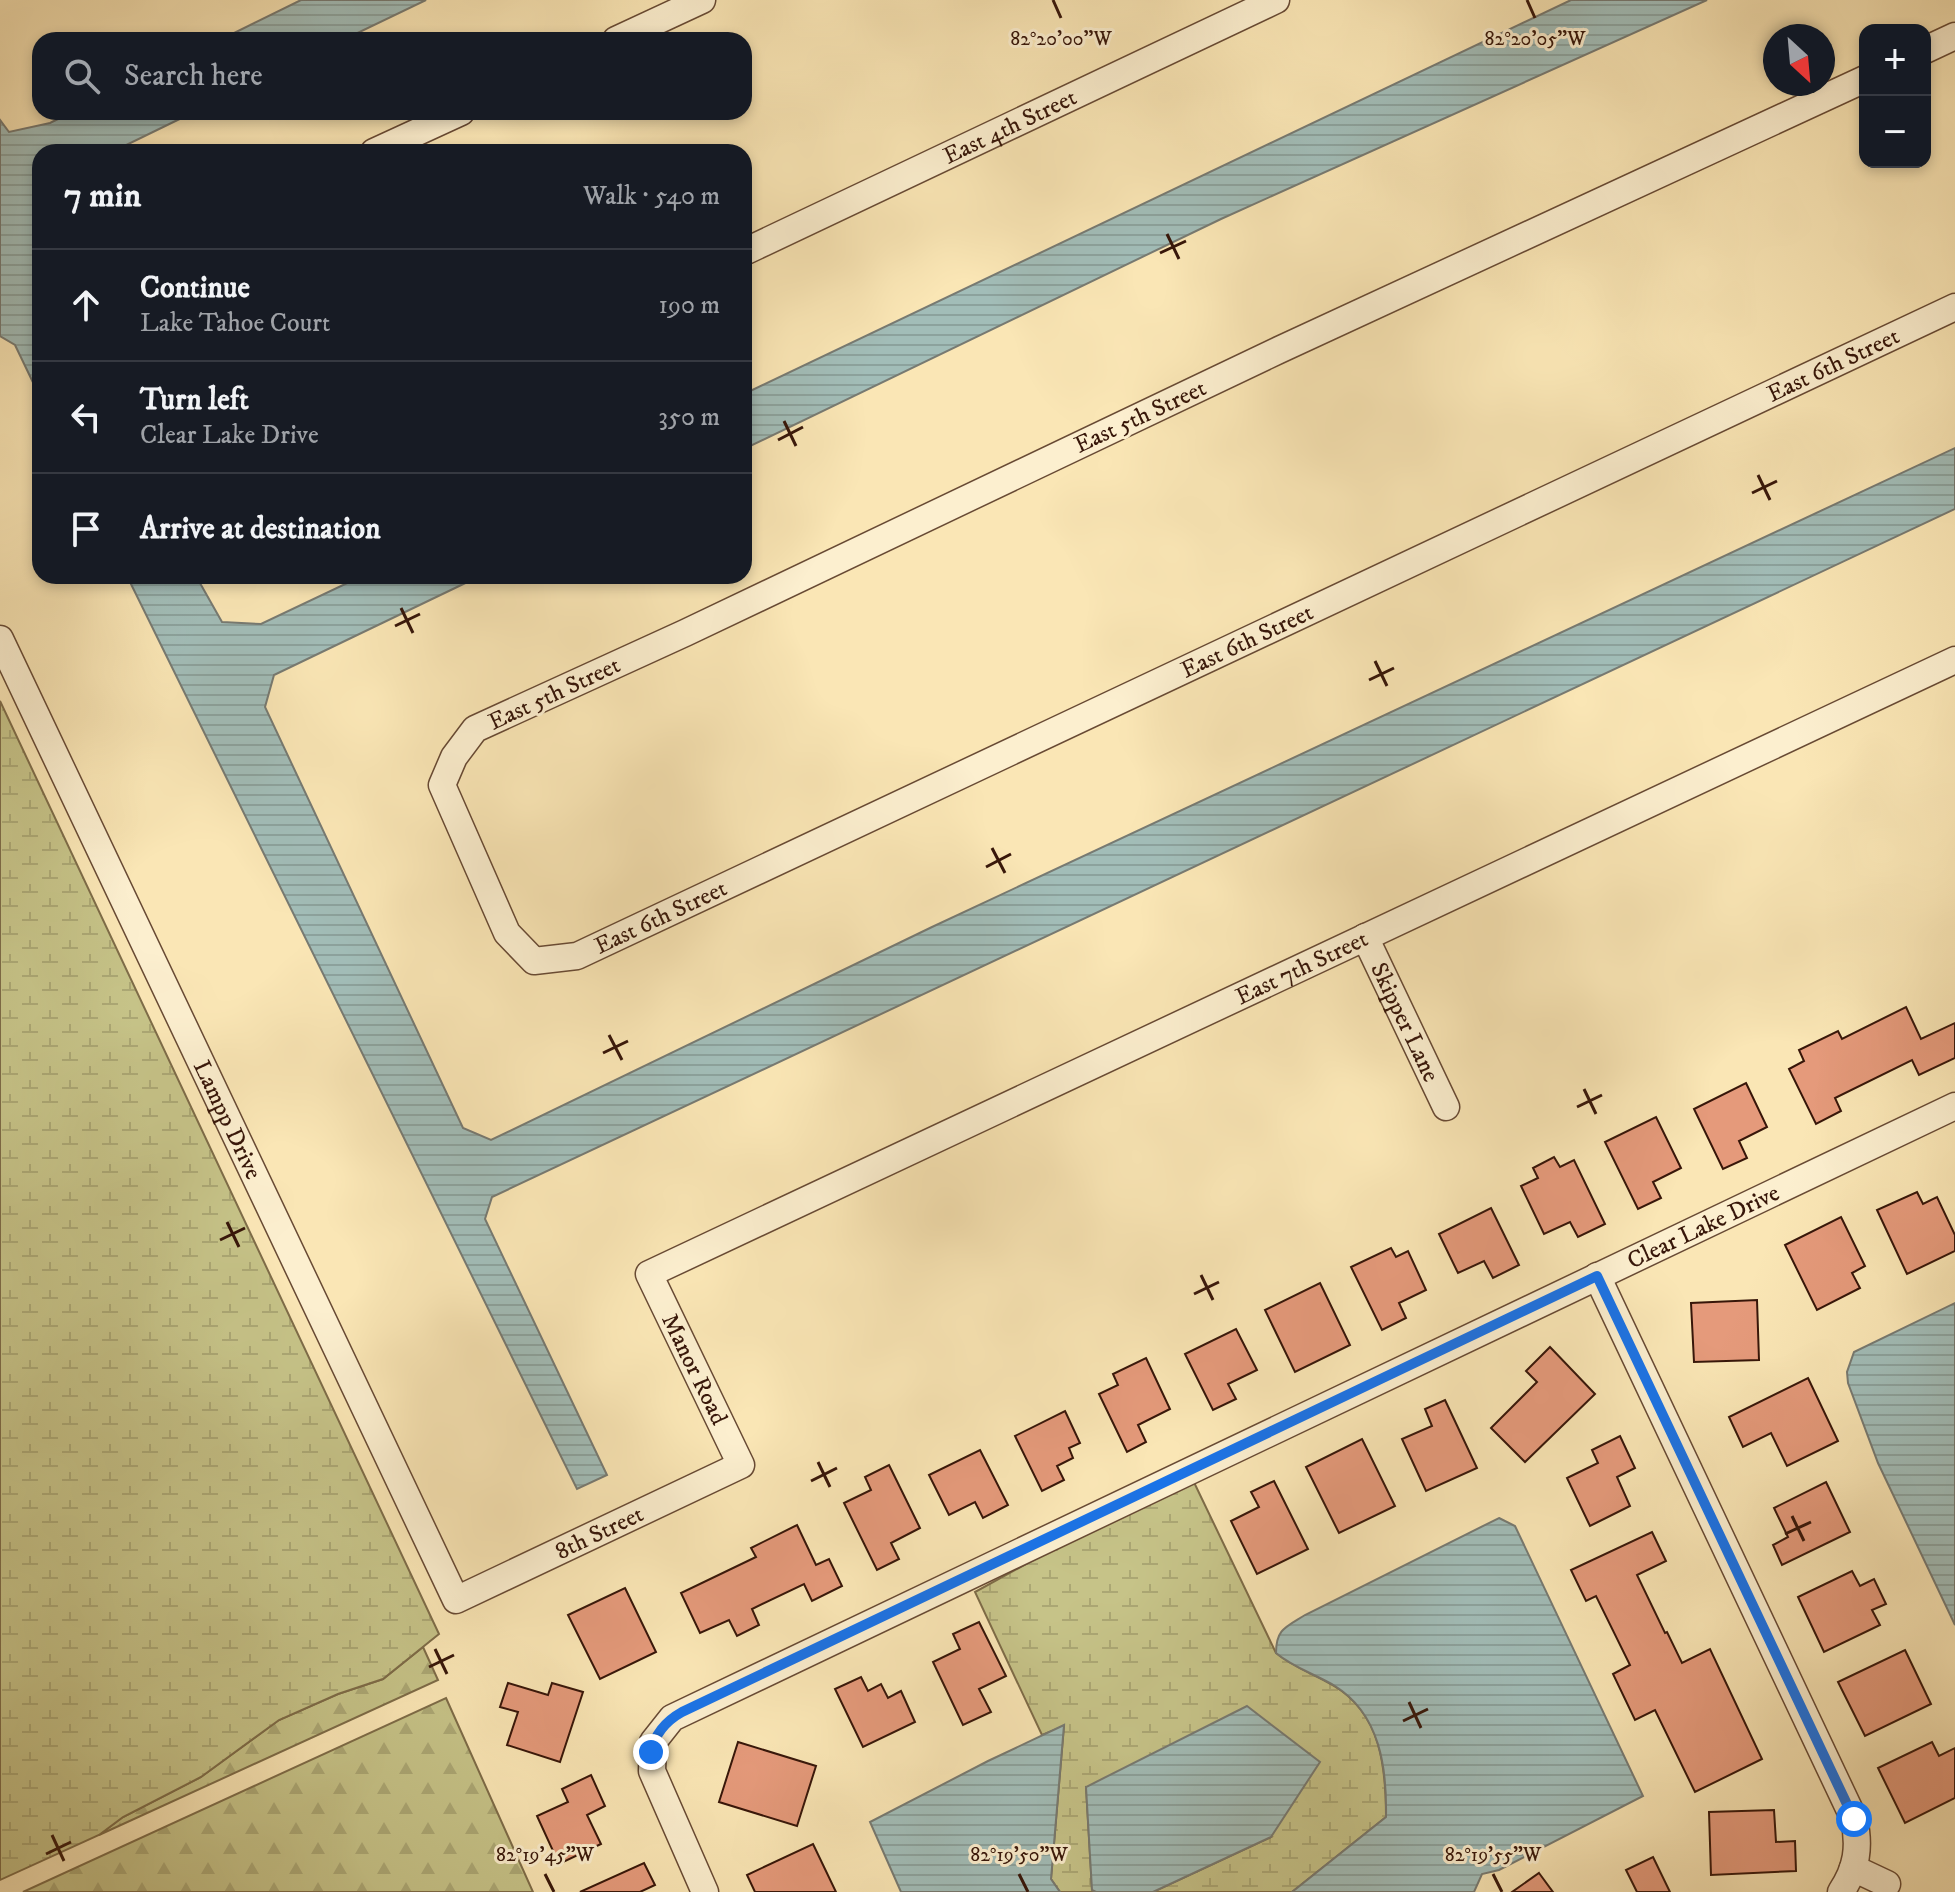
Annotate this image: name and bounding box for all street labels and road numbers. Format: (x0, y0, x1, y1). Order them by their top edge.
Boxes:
street label: East 4th Street (939, 83, 1082, 171)
street label: East 6th Street (1762, 321, 1905, 409)
street label: East 5th Street (1070, 373, 1211, 461)
street label: East 6th Street (1176, 597, 1318, 686)
street label: East 5th Street (484, 650, 625, 738)
street label: East 6th Street (590, 873, 732, 962)
street label: East 7th Street (1231, 924, 1373, 1012)
street label: Skipper Lane (1363, 958, 1446, 1087)
street label: Lampp Drive (186, 1056, 268, 1184)
street label: Clear Lake Drive (1622, 1178, 1784, 1276)
street label: Manor Road (654, 1309, 734, 1430)
street label: 8th Street (550, 1499, 649, 1567)

